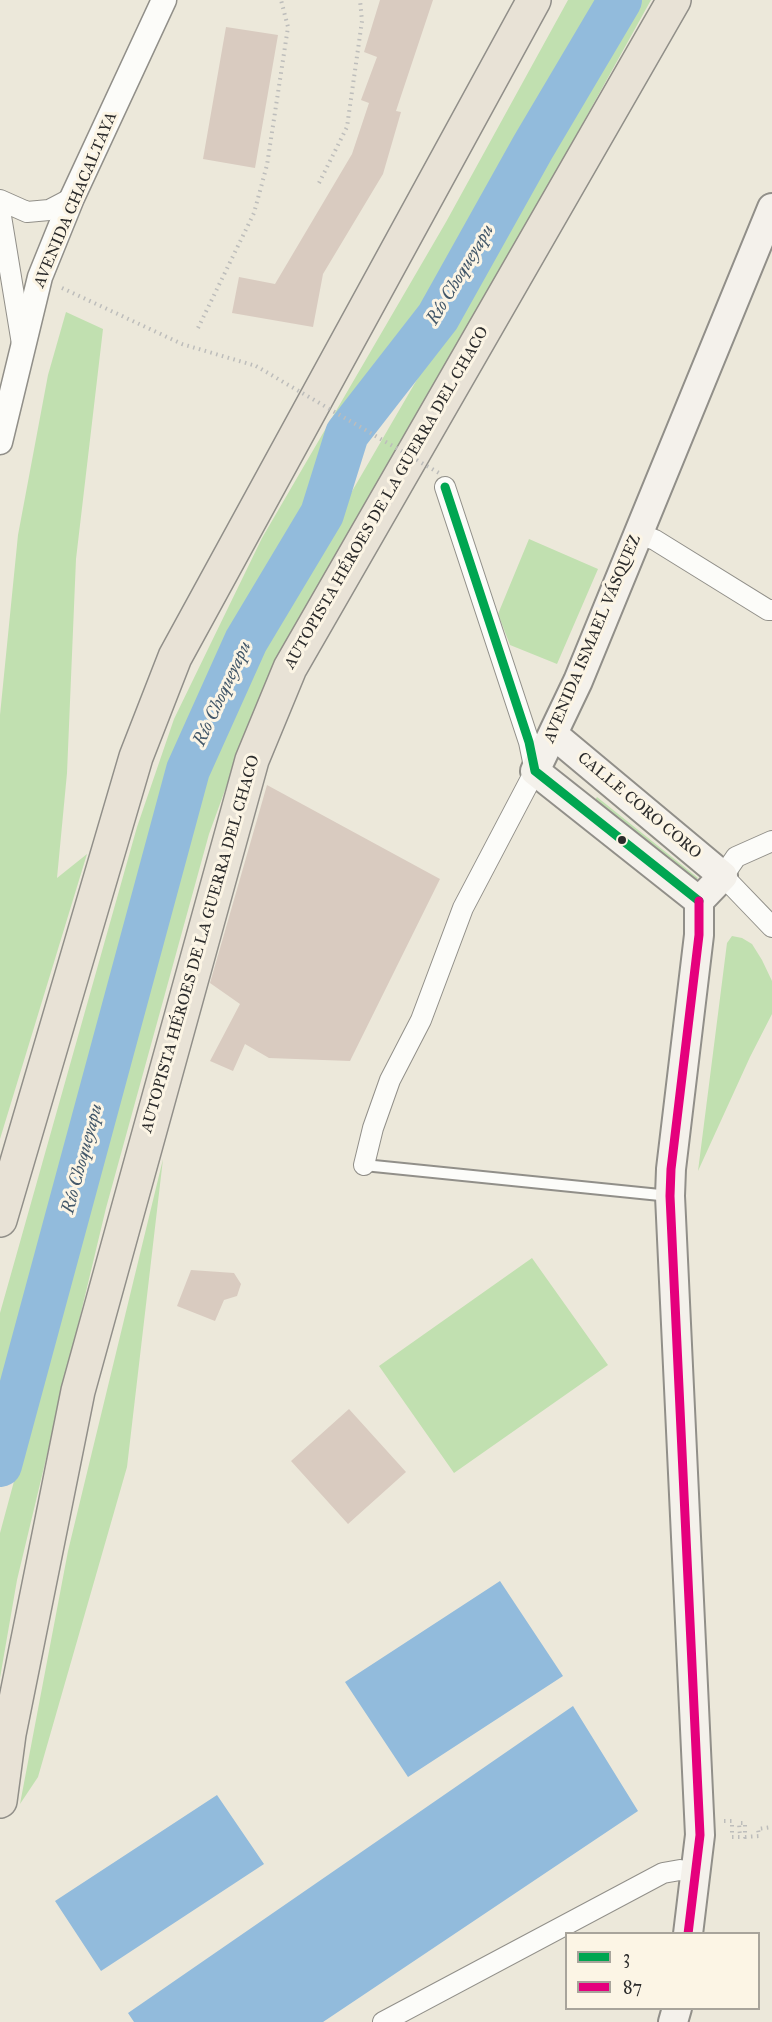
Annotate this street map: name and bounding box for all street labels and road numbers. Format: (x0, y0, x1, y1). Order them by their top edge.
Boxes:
street label: AVENIDA CHACALTAYA (30, 109, 122, 291)
street label: AUTOPISTA HÉROES DE LA GUERRA DEL CHACO (281, 323, 493, 673)
street label: AVENIDA ISMAEL VÁSQUEZ (540, 532, 646, 746)
street label: CALLE CORO CORO (573, 749, 705, 863)
street label: AUTOPISTA HÉROES DE LA GUERRA DEL CHACO (138, 753, 264, 1135)

